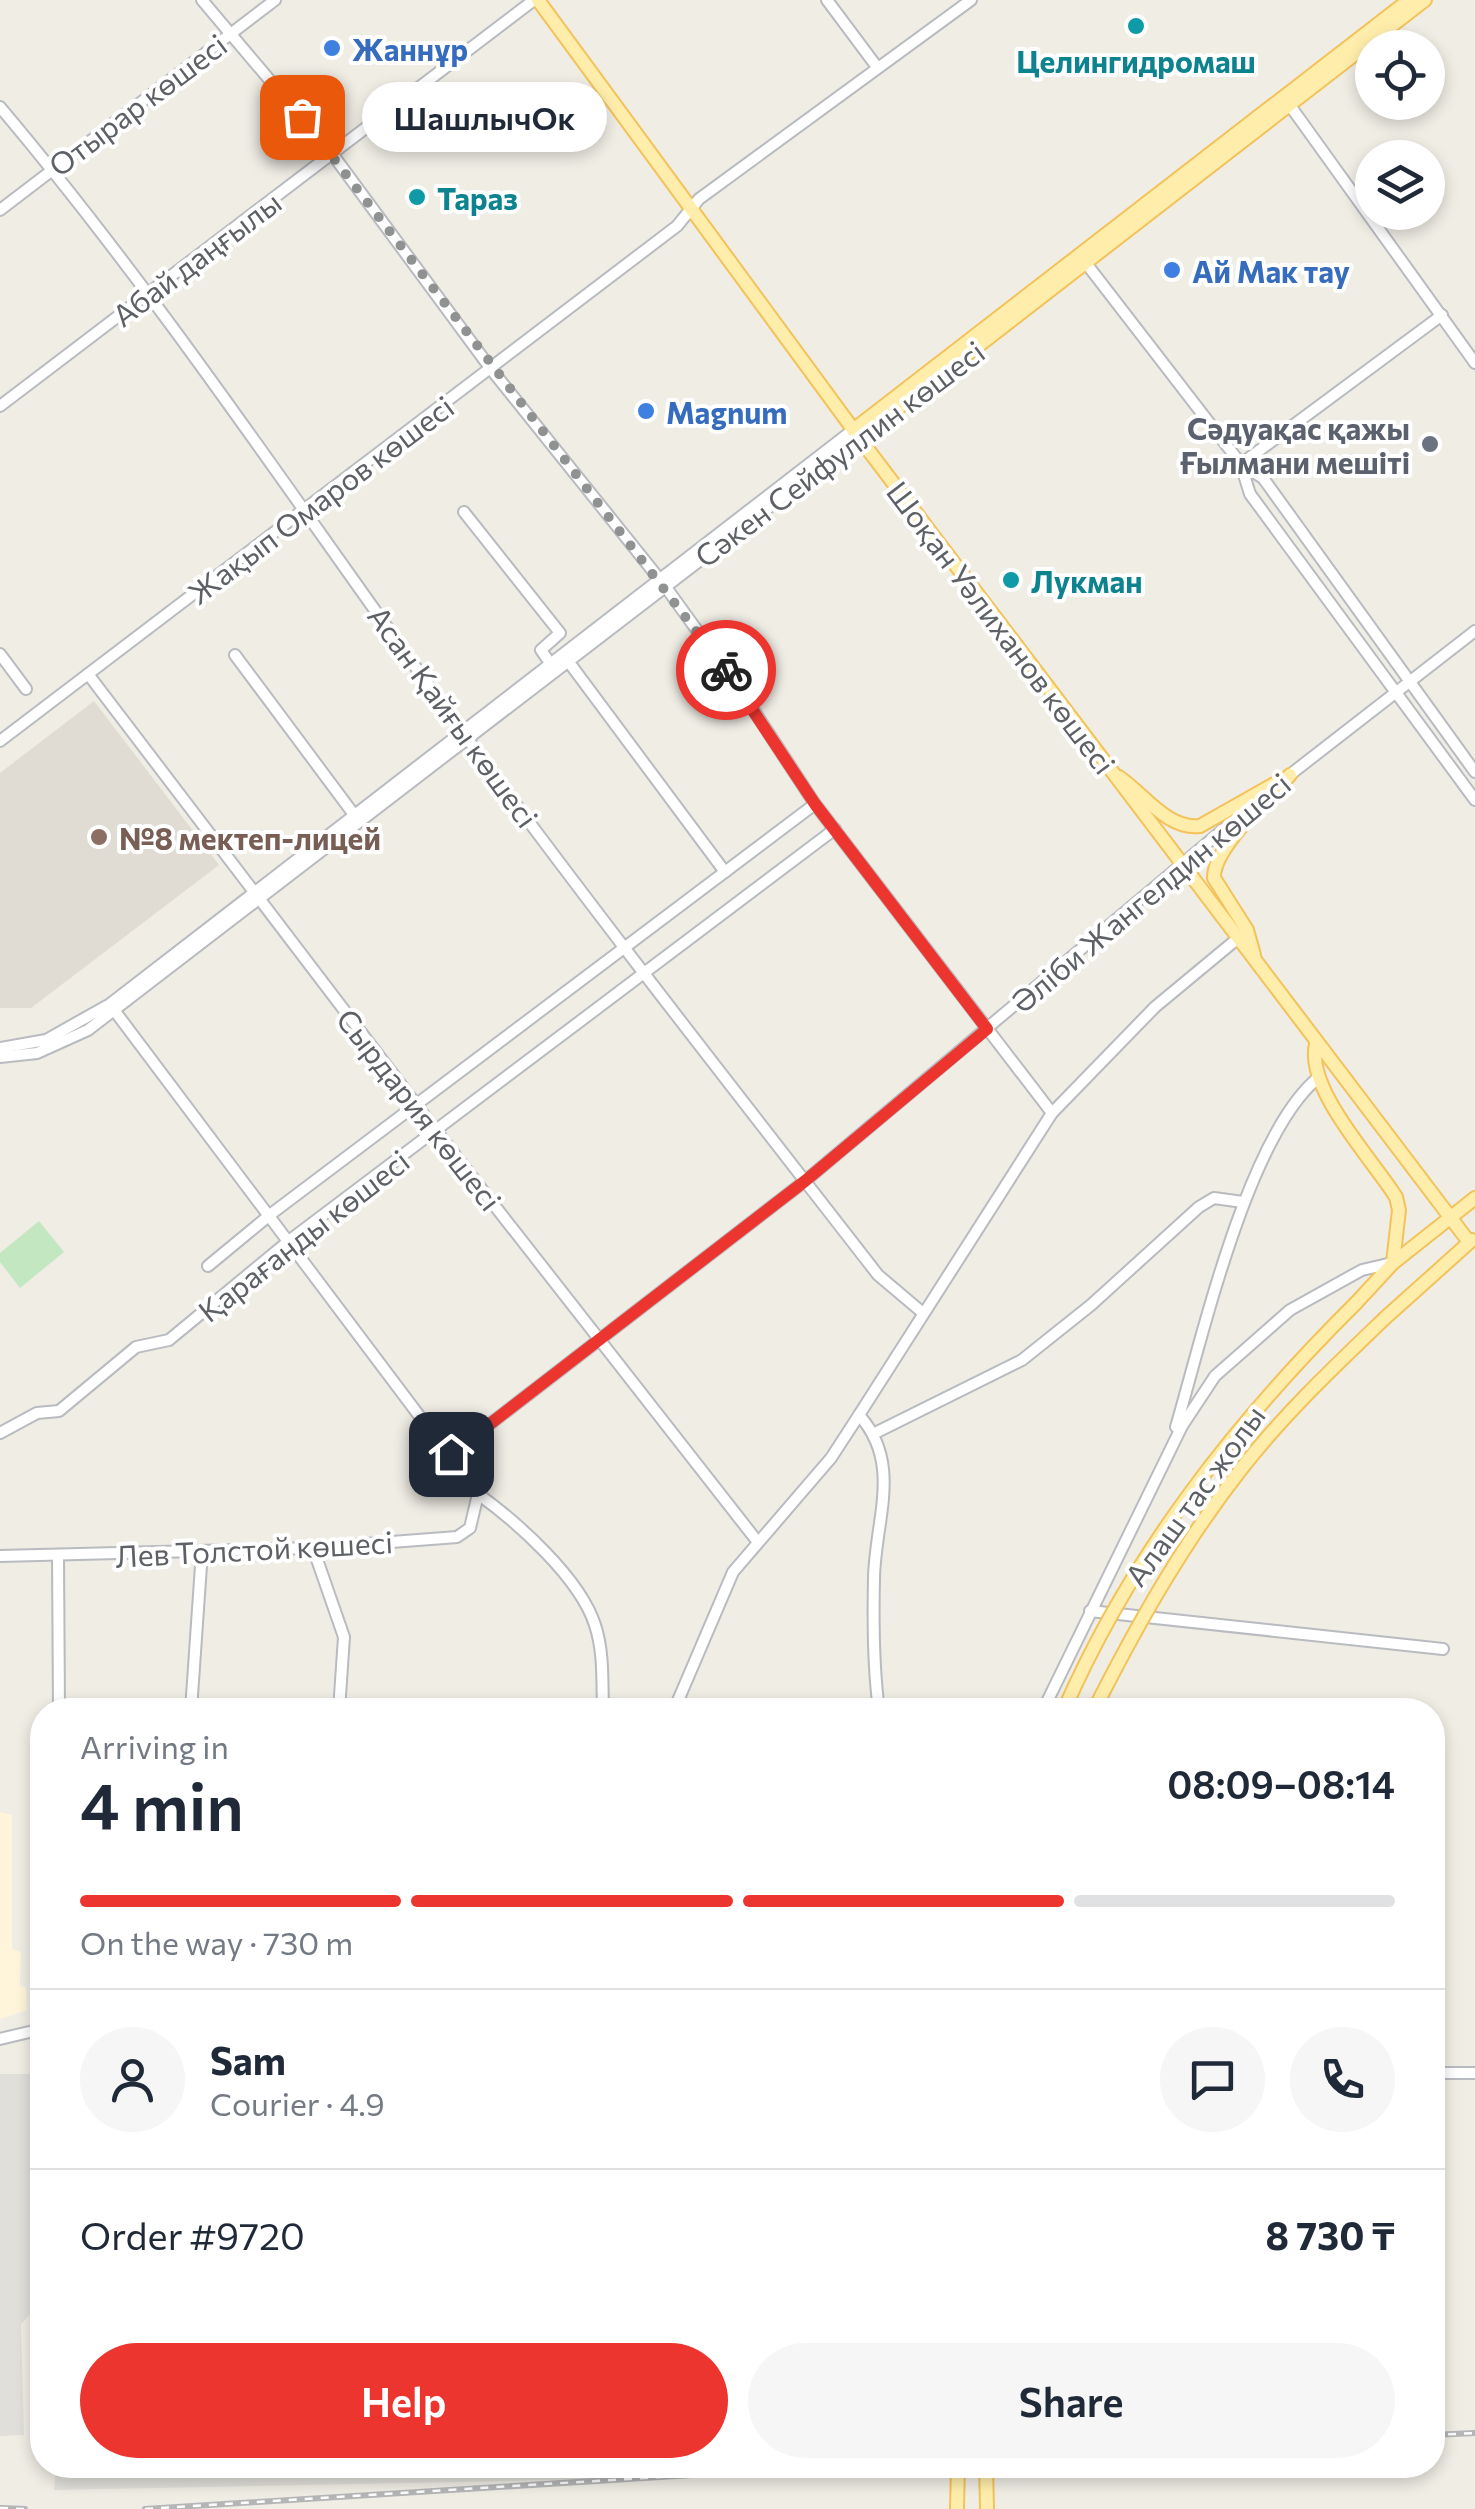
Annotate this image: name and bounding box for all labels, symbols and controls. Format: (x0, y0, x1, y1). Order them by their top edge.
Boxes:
marker: Целингидромаш (1125, 15, 1147, 37)
street label: Отырар көшесі (41, 25, 233, 183)
place label: Жаннұр (352, 30, 468, 67)
map controls (1355, 30, 1445, 230)
button: locate (1355, 30, 1445, 120)
marker: Жаннұр (321, 37, 343, 59)
place label: Целингидромаш (1016, 42, 1256, 79)
pin (260, 75, 345, 160)
callout: ШашлычОк (362, 82, 607, 152)
icon: bag (275, 90, 330, 145)
text: ШашлычОк (394, 97, 575, 137)
button: layers (1355, 140, 1445, 230)
place label: Тараз (437, 179, 518, 216)
street label: Абай даңғылы (104, 183, 288, 333)
marker: Тараз (406, 186, 428, 208)
place label: Ай Мак тау (1192, 252, 1351, 289)
marker: Ай Мак тау (1161, 259, 1183, 281)
street label: Сәкен Сейфуллин көшесі (687, 332, 991, 574)
street label: Жақып Омаров көшесі (180, 387, 460, 611)
place label: Magnum (666, 393, 788, 430)
marker: Magnum (635, 400, 657, 422)
place label: Сәдуақас қажы Ғылмани мешіті (1180, 409, 1410, 480)
marker: Сәдуақас қажы Ғылмани мешіті (1419, 433, 1441, 455)
street label: Шоқан Уәлиханов көшесі (880, 473, 1124, 781)
place label: Лукман (1031, 562, 1143, 599)
marker: Лукман (1000, 569, 1022, 591)
street label: Асан Қайғы көшесі (361, 598, 547, 834)
courier (676, 620, 776, 720)
icon: bike (699, 643, 754, 698)
street label: Әліби Жангелдин көшесі (1003, 764, 1297, 1020)
place label: №8 мектеп-лицей (119, 819, 381, 856)
marker: №8 мектеп-лицей (88, 826, 110, 848)
street label: Сырдария көшесі (330, 1001, 510, 1217)
street label: Қарағанды көшесі (190, 1141, 416, 1329)
street label: Алаш тас жолы (1116, 1397, 1272, 1593)
pin (409, 1412, 494, 1497)
icon: home (424, 1427, 479, 1482)
street label: Лев Толстой көшесі (114, 1522, 394, 1574)
text: Arriving in (80, 1726, 229, 1766)
text: 08:09–08:14 (1167, 1760, 1395, 1807)
text: 4 min (80, 1764, 244, 1843)
text: On the way · 730 m (80, 1922, 353, 1962)
button: person (80, 2027, 185, 2132)
button: chat (1160, 2027, 1265, 2132)
button: phone (1290, 2027, 1395, 2132)
text: Sam (210, 2036, 286, 2083)
text: Courier · 4.9 (210, 2083, 385, 2123)
text: Order #9720 (80, 2211, 305, 2258)
text: 8 730 ₸ (1265, 2211, 1395, 2258)
button: Help (80, 2343, 728, 2458)
button: Share (748, 2343, 1395, 2458)

